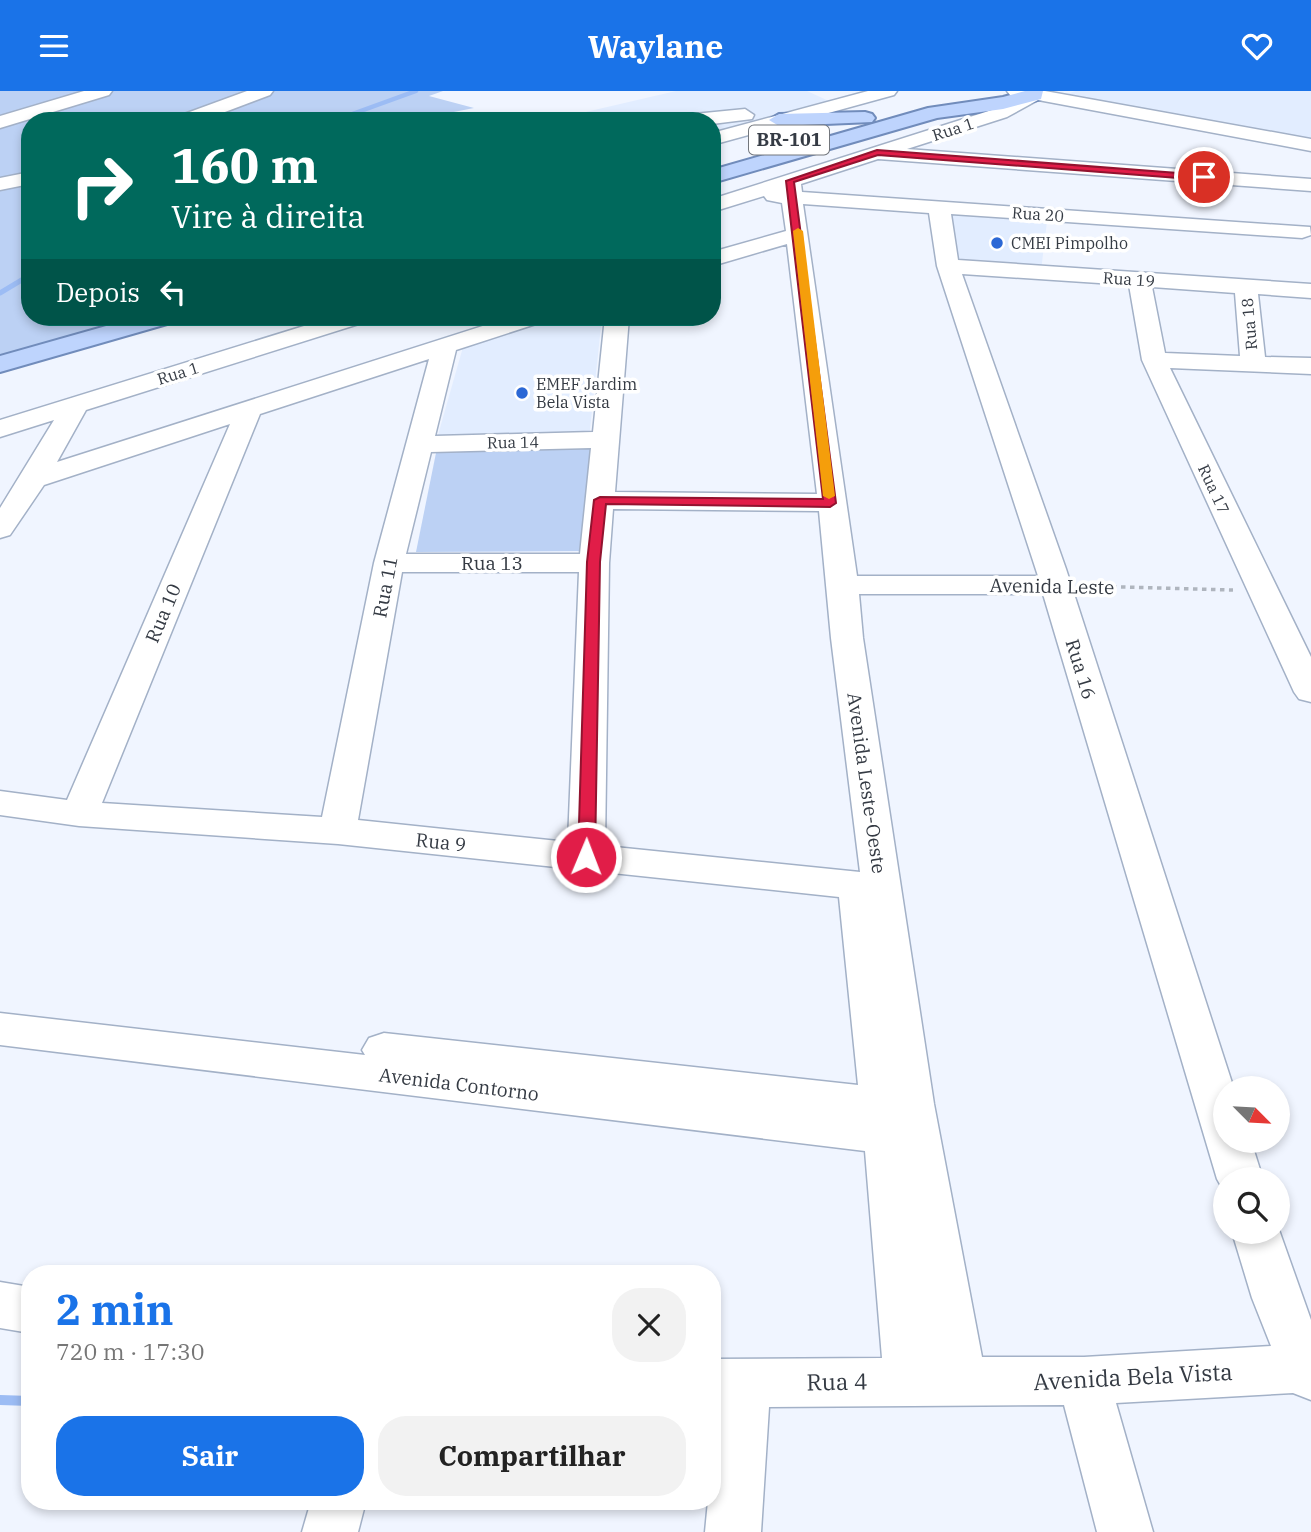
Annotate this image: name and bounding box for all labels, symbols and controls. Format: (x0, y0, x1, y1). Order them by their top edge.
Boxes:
text: Waylane (588, 25, 723, 67)
icon: menu (35, 27, 73, 65)
icon: heart (1238, 27, 1276, 65)
street label: Rua 1 (930, 113, 976, 145)
road number: BR-101 (749, 125, 829, 155)
text: 160 m (171, 133, 318, 196)
icon: right (56, 140, 147, 231)
pin (1174, 147, 1234, 207)
icon: arrive (1185, 158, 1223, 196)
text: Vire à direita (171, 195, 365, 237)
street label: Rua 20 (1011, 202, 1065, 226)
place label: CMEI Pimpolho (1011, 233, 1128, 253)
marker: CMEI Pimpolho (989, 235, 1005, 251)
street label: Rua 19 (1102, 267, 1156, 291)
icon: left (154, 273, 192, 311)
text: Depois (56, 275, 140, 309)
street label: Rua 18 (1237, 297, 1261, 351)
street label: Rua 1 (155, 357, 201, 389)
place label: EMEF Jardim Bela Vista (536, 374, 637, 412)
marker: EMEF Jardim Bela Vista (514, 385, 530, 401)
street label: Rua 14 (487, 432, 539, 452)
street label: Rua 17 (1194, 461, 1234, 517)
street label: Rua 13 (461, 551, 523, 575)
street label: Rua 11 (367, 554, 403, 620)
street label: Avenida Leste (989, 573, 1115, 599)
street label: Rua 10 (140, 580, 186, 646)
street label: Rua 16 (1060, 636, 1102, 702)
street label: Avenida Leste-Oeste (842, 691, 892, 875)
position arrow (549, 820, 623, 894)
street label: Rua 9 (415, 827, 467, 857)
street label: Avenida Contorno (378, 1062, 540, 1106)
north arrow (1213, 1076, 1290, 1153)
map controls (1213, 1076, 1290, 1244)
button: search (1213, 1167, 1290, 1244)
text: 2 min (56, 1282, 174, 1337)
button: close (612, 1288, 686, 1362)
text: 720 m · 17:30 (56, 1336, 205, 1366)
street label: Avenida Bela Vista (1032, 1356, 1233, 1396)
street label: Rua 4 (806, 1365, 868, 1397)
button: Sair (56, 1416, 364, 1496)
button: Compartilhar (378, 1416, 686, 1496)

